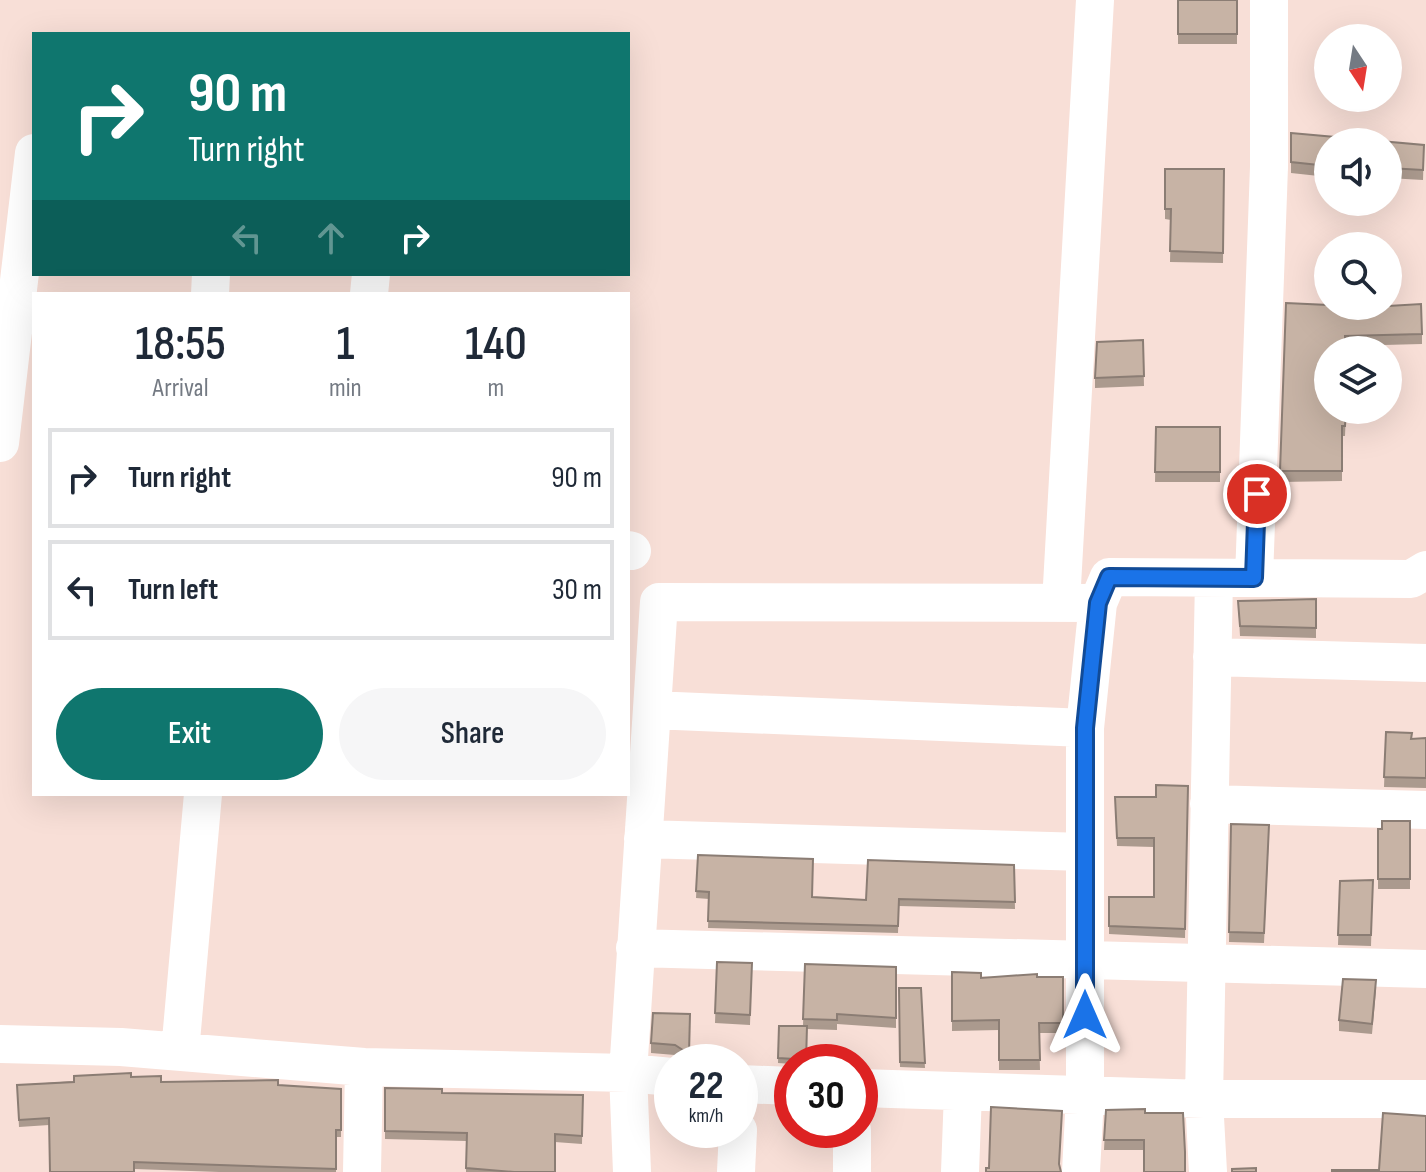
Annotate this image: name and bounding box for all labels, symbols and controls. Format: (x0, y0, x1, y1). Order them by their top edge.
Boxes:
north arrow (1314, 24, 1402, 112)
map controls (1314, 24, 1402, 424)
text: 90 m (188, 61, 287, 128)
icon: right (56, 64, 160, 168)
button: sound (1314, 128, 1402, 216)
text: Turn right (188, 129, 305, 172)
icon: left (225, 216, 269, 260)
icon: ahead (309, 216, 353, 260)
icon: right (393, 216, 437, 260)
button: search (1314, 232, 1402, 320)
text: 18:55 (135, 316, 226, 373)
text: 1 (336, 316, 354, 373)
text: 140 (465, 316, 527, 373)
button: layers (1314, 336, 1402, 424)
text: Arrival (153, 373, 208, 404)
text: min (329, 373, 362, 404)
text: m (488, 373, 504, 404)
icon: right (60, 456, 104, 500)
text: Turn right (128, 460, 231, 496)
text: 90 m (551, 460, 602, 496)
pin (1223, 460, 1291, 528)
icon: arrive (1235, 472, 1279, 516)
icon: left (60, 568, 104, 612)
text: Turn left (128, 572, 218, 608)
text: 30 m (552, 572, 602, 608)
button: Exit (56, 688, 323, 780)
button: Share (339, 688, 606, 780)
position arrow (1043, 973, 1127, 1057)
speed limit sign: 30 (774, 1044, 878, 1148)
text: 22 (688, 1062, 724, 1110)
text: km/h (689, 1104, 723, 1128)

